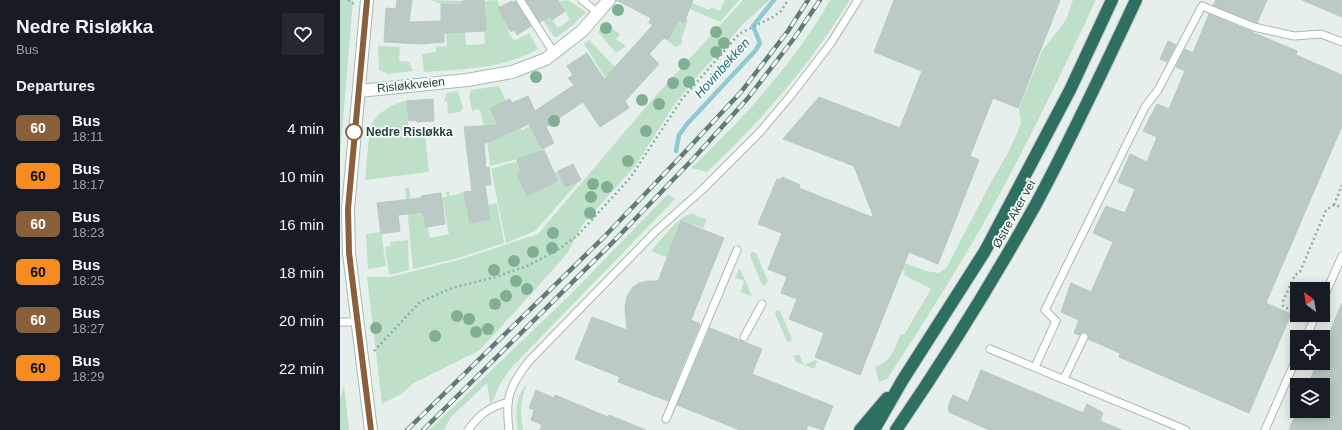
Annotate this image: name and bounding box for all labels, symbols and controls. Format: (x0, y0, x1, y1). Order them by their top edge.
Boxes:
button: heart (282, 13, 324, 55)
text: Nedre Risløkka (16, 16, 153, 37)
water label: Hovinbekken (691, 35, 753, 101)
text: Bus (16, 42, 38, 57)
street label: Risløkkveien (376, 74, 446, 96)
text: Departures (16, 77, 95, 94)
text: Bus (72, 112, 100, 129)
text: 60 (30, 120, 46, 136)
text: 4 min (287, 120, 324, 137)
marker: Nedre Risløkka (345, 123, 363, 141)
place label: Nedre Risløkka (366, 125, 453, 139)
text: 18:11 (72, 129, 104, 144)
text: Bus (72, 160, 100, 177)
text: 60 (30, 168, 46, 184)
text: 10 min (279, 168, 324, 185)
text: 18:17 (72, 177, 105, 192)
street label: Østre Aker vei (990, 178, 1038, 250)
text: Bus (72, 208, 100, 225)
text: 60 (30, 216, 46, 232)
text: 16 min (279, 216, 324, 233)
text: 18:23 (72, 225, 105, 240)
text: Bus (72, 256, 100, 273)
text: 60 (30, 264, 46, 280)
text: 18 min (279, 264, 324, 281)
text: 18:25 (72, 273, 105, 288)
north arrow (1290, 282, 1330, 322)
map controls (1290, 282, 1330, 418)
text: Bus (72, 304, 100, 321)
text: 60 (30, 312, 46, 328)
text: 20 min (279, 312, 324, 329)
text: 18:27 (72, 321, 105, 336)
button: locate (1290, 330, 1330, 370)
text: Bus (72, 352, 100, 369)
text: 60 (30, 360, 46, 376)
text: 22 min (279, 360, 324, 377)
text: 18:29 (72, 369, 105, 384)
button: layers (1290, 378, 1330, 418)

